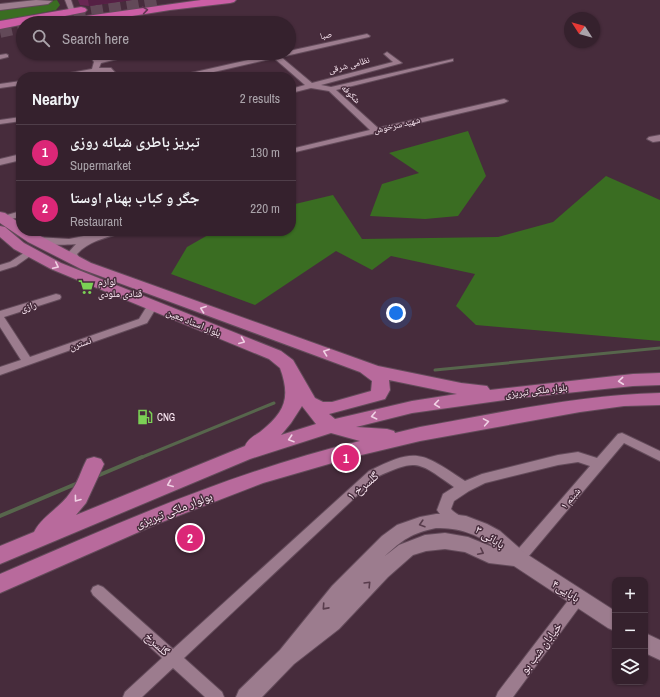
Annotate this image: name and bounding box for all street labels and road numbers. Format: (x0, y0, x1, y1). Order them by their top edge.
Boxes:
street label: صبا (319, 28, 333, 42)
street label: نظامی شرقی (327, 54, 371, 76)
street label: شکوفه (339, 82, 363, 106)
street label: شهید سرخوش (372, 114, 422, 136)
street label: رازی (18, 298, 38, 315)
street label: بلوار استاد معین (164, 306, 223, 339)
street label: نسترن (67, 334, 93, 353)
street label: بلوار ملکى تبریزى (504, 380, 568, 401)
street label: گلسرخ ۱ (344, 468, 382, 504)
street label: شبنم ۱ (557, 485, 584, 512)
street label: بولوار ملکی تبریزی (133, 488, 215, 532)
street label: بابائی ۳ (472, 522, 508, 552)
street label: بابایی۴ (549, 576, 583, 606)
street label: خیابان شب بو (516, 619, 566, 677)
street label: گلسرخ (141, 629, 173, 659)

